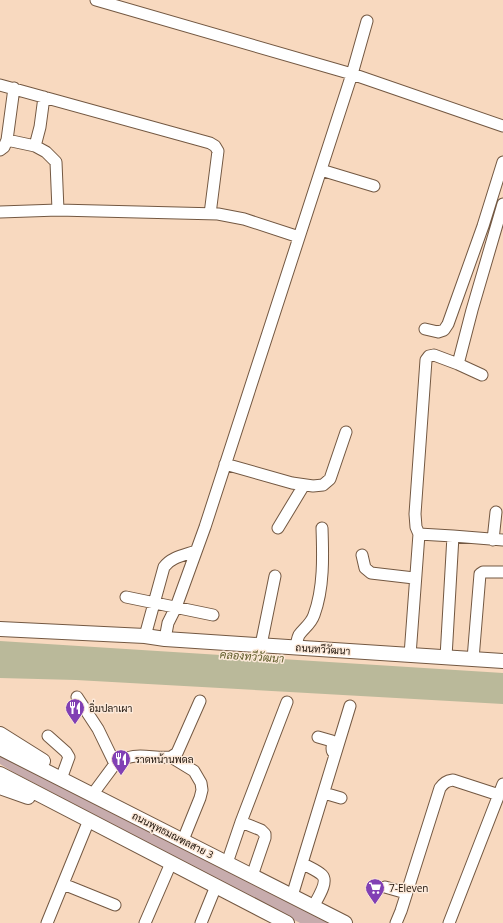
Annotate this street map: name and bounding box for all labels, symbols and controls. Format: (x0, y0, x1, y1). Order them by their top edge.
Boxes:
street label: ถนนทวีวัฒนา (295, 640, 351, 658)
water label: คลองทวีวัฒนา (219, 646, 285, 666)
restaurant icon: อิ่มปลาเผา (64, 697, 86, 725)
place label: อิ่มปลาเผา (89, 700, 133, 715)
restaurant icon: ราดหน้านพดล (110, 748, 132, 776)
place label: ราดหน้านพดล (135, 752, 194, 766)
street label: ถนนพุทธมณฑลสาย 3 (129, 808, 216, 863)
supermarket icon: 7-Eleven (364, 877, 386, 905)
place label: 7-Eleven (389, 881, 428, 895)

